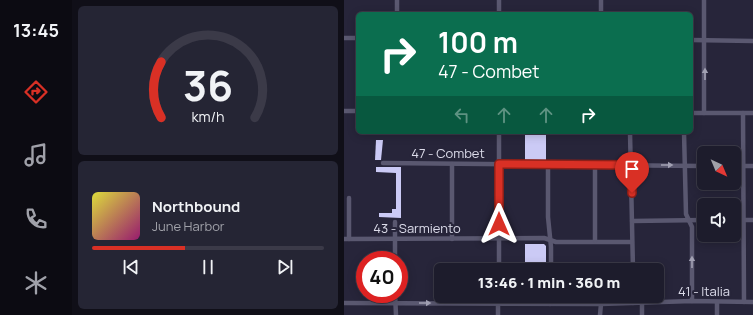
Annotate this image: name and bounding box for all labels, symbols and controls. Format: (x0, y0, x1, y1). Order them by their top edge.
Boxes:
text: 13:45 (13, 18, 59, 42)
text: 100 m (438, 23, 518, 61)
icon: right (372, 28, 424, 80)
text: 36 (183, 57, 233, 113)
text: 47 - Combet (438, 59, 540, 83)
one-way arrow (702, 67, 708, 80)
icon: directions (22, 78, 50, 106)
icon: left (451, 104, 473, 126)
icon: ahead (493, 104, 515, 126)
icon: ahead (535, 104, 557, 126)
icon: right (577, 104, 599, 126)
text: km/h (191, 107, 225, 126)
icon: music (22, 141, 50, 169)
street label: 47 - Combet (411, 144, 485, 162)
north arrow (697, 146, 741, 190)
map controls (697, 146, 741, 242)
pin (615, 152, 649, 193)
icon: arrive (621, 158, 643, 180)
one-way arrow (661, 162, 674, 168)
text: Northbound (152, 196, 240, 217)
button: sound (697, 198, 741, 242)
position arrow (478, 203, 520, 245)
icon: phone (22, 205, 50, 233)
text: June Harbor (152, 217, 225, 235)
street label: 43 - Sarmiento (373, 219, 461, 237)
speed limit sign: 40 (356, 251, 408, 303)
one-way arrow (689, 255, 695, 268)
icon: previous (120, 256, 142, 278)
icon: pause (197, 256, 219, 278)
icon: next (274, 256, 296, 278)
icon: climate (22, 269, 50, 297)
text: 13:46 · 1 min · 360 m (478, 272, 620, 293)
street label: 41 - Italia (678, 282, 730, 300)
one-way arrow (419, 300, 432, 306)

